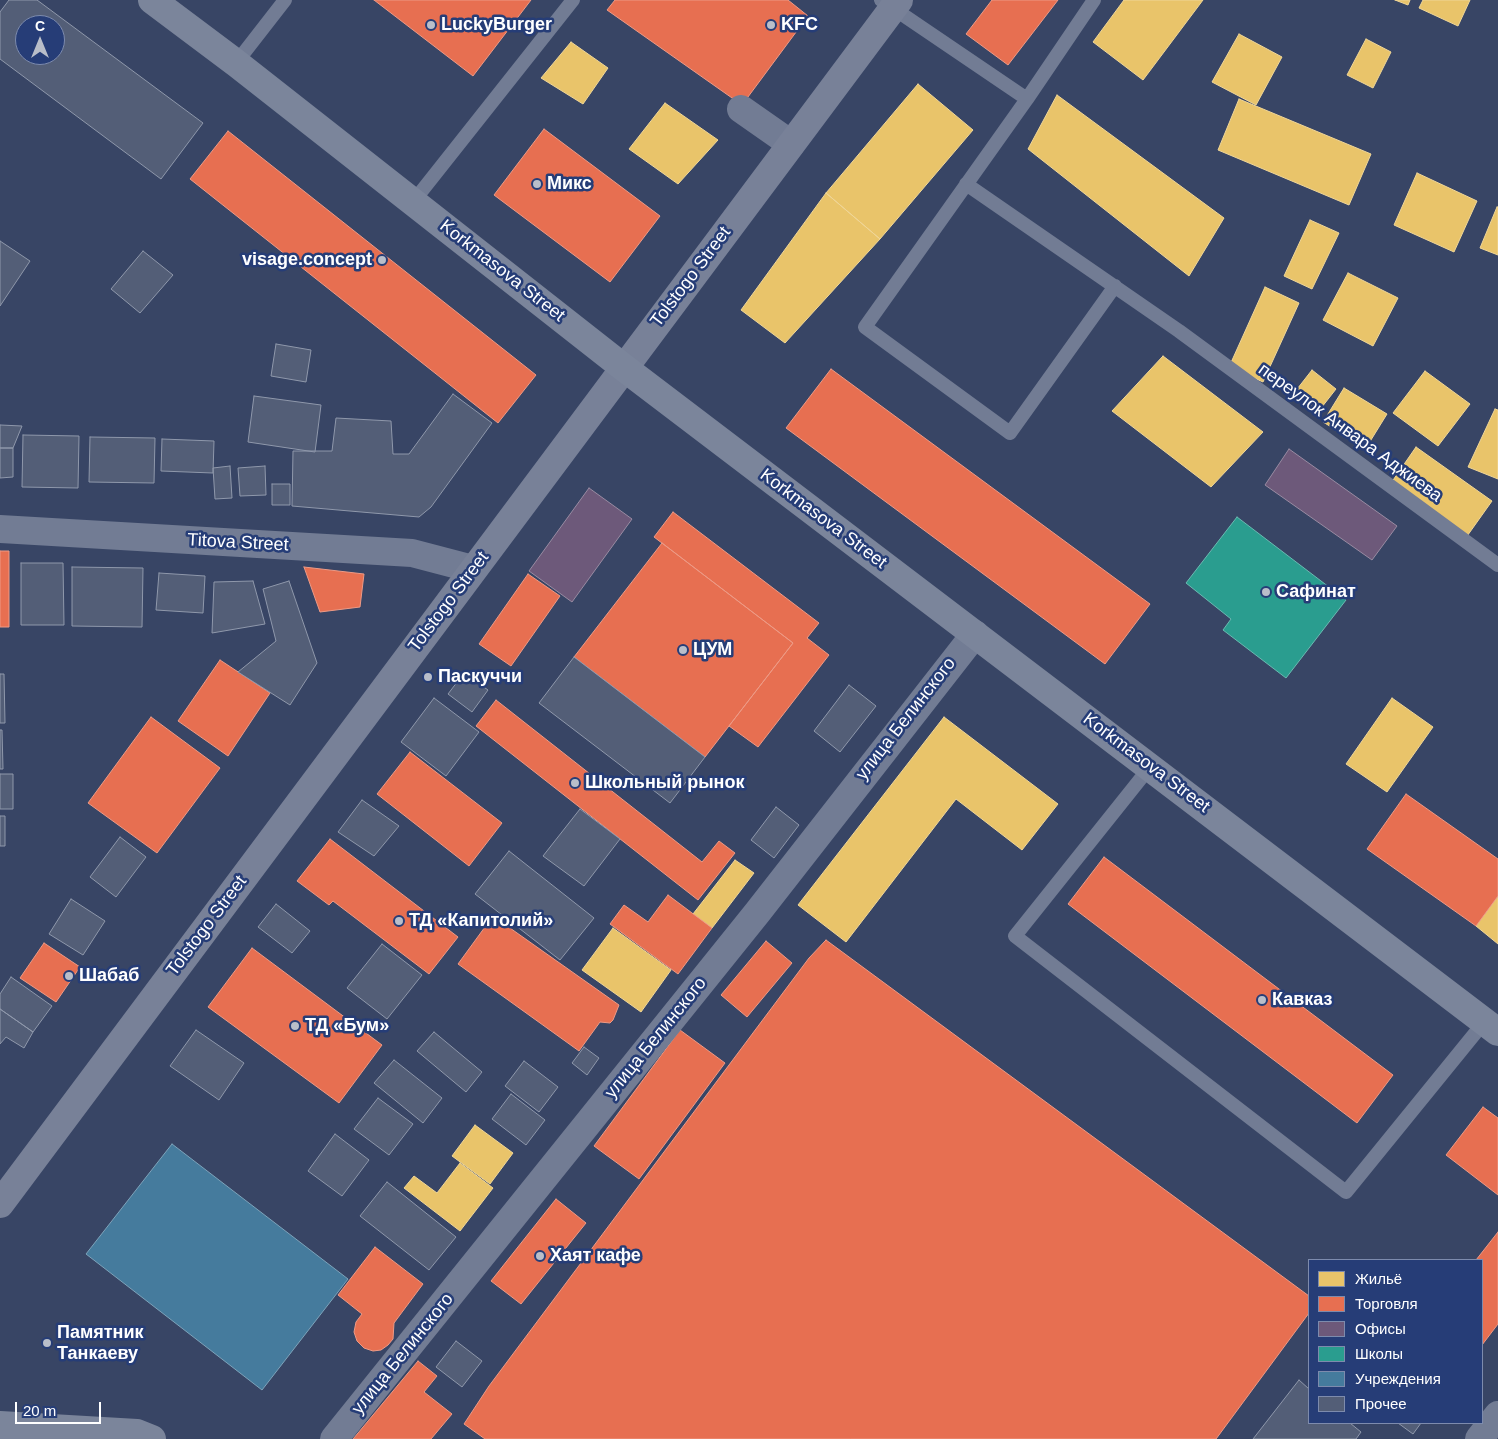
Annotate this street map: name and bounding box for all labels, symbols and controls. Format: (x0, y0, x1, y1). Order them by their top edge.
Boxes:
place label: LuckyBurger (441, 14, 552, 36)
place label: KFC (781, 14, 818, 36)
north arrow (15, 15, 65, 65)
text: С (35, 18, 45, 34)
marker: LuckyBurger (425, 19, 437, 31)
marker: KFC (765, 19, 777, 31)
place label: Микс (547, 173, 592, 195)
marker: Микс (531, 178, 543, 190)
street label: Korkmasova Street (435, 215, 569, 327)
street label: Tolstogo Street (646, 223, 736, 331)
place label: visage.concept (242, 249, 372, 271)
marker: visage.concept (376, 254, 388, 266)
street label: переулок Анвара Аджиева (1254, 359, 1446, 507)
street label: Korkmasova Street (755, 464, 891, 574)
street label: Titova Street (187, 530, 289, 556)
street label: Tolstogo Street (404, 548, 494, 656)
place label: Сафинат (1276, 581, 1356, 603)
marker: Сафинат (1260, 586, 1272, 598)
place label: ЦУМ (693, 639, 732, 661)
marker: ЦУМ (677, 644, 689, 656)
street label: улица Белинского (851, 653, 961, 785)
place label: Паскуччи (438, 666, 522, 688)
marker: Паскуччи (422, 671, 434, 683)
street label: Korkmasova Street (1078, 708, 1214, 818)
place label: Школьный рынок (585, 772, 744, 794)
marker: Школьный рынок (569, 777, 581, 789)
street label: Tolstogo Street (162, 872, 252, 980)
place label: ТД «Капитолий» (409, 910, 553, 932)
marker: ТД «Капитолий» (393, 915, 405, 927)
place label: Шабаб (79, 965, 139, 987)
marker: Шабаб (63, 970, 75, 982)
street label: улица Белинского (601, 973, 711, 1103)
place label: Кавказ (1272, 989, 1332, 1011)
marker: Кавказ (1256, 994, 1268, 1006)
place label: ТД «Бум» (305, 1015, 389, 1037)
marker: ТД «Бум» (289, 1020, 301, 1032)
place label: Хаят кафе (550, 1245, 641, 1267)
marker: Хаят кафе (534, 1250, 546, 1262)
legend (1308, 1259, 1483, 1424)
text: Жильё (1355, 1270, 1402, 1287)
street label: улица Белинского (348, 1289, 458, 1419)
text: Торговля (1355, 1295, 1418, 1312)
text: Офисы (1355, 1320, 1406, 1337)
place label: Памятник Танкаеву (57, 1322, 144, 1365)
marker: Памятник Танкаеву (41, 1337, 53, 1349)
text: Школы (1355, 1345, 1403, 1362)
text: Учреждения (1355, 1370, 1441, 1387)
scale bar (18, 1392, 104, 1424)
text: Прочее (1355, 1395, 1407, 1412)
text: 20 m (23, 1402, 56, 1419)

